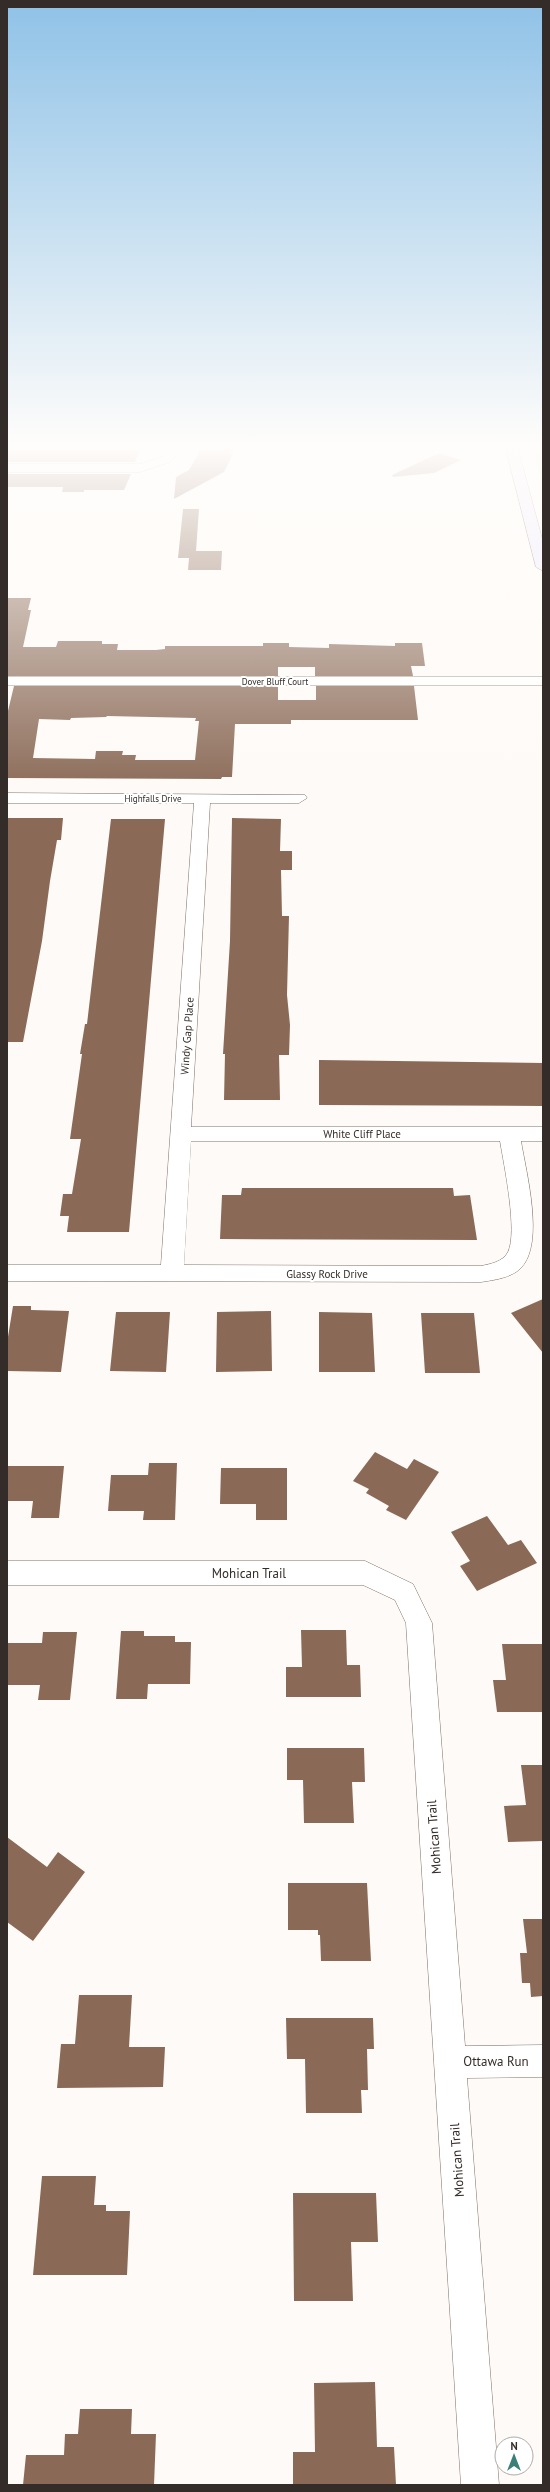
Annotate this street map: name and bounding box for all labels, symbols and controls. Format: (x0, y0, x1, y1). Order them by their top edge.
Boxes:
street label: Dover Bluff Court (242, 676, 308, 687)
street label: Highfalls Drive (124, 793, 182, 804)
street label: Windy Gap Place (177, 996, 197, 1075)
street label: White Cliff Place (323, 1127, 401, 1141)
street label: Glassy Rock Drive (286, 1267, 368, 1281)
street label: Mohican Trail (212, 1565, 286, 1582)
street label: Mohican Trail (423, 1799, 445, 1875)
street label: Ottawa Run (463, 2053, 529, 2070)
street label: Mohican Trail (446, 2122, 468, 2198)
north arrow (494, 2436, 534, 2476)
text: N (510, 2439, 518, 2453)

